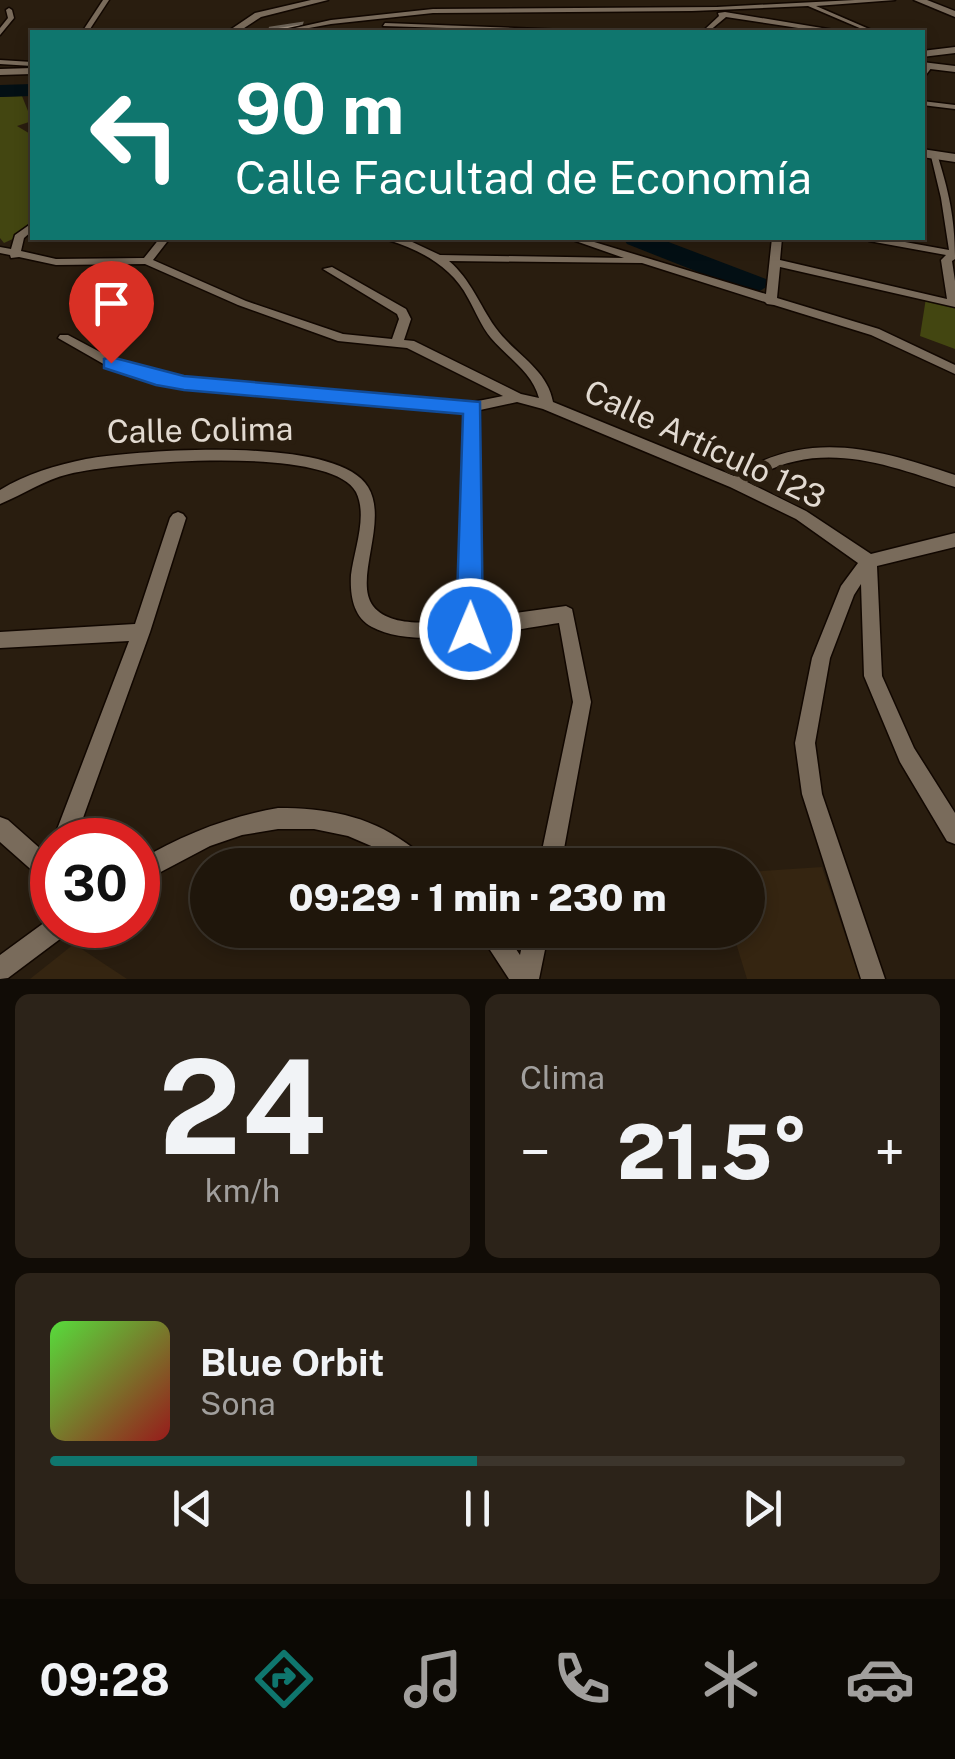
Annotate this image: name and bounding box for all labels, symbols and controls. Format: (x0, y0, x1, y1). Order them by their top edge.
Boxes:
text: 90 m (235, 67, 405, 150)
icon: left (70, 70, 200, 200)
text: Calle Facultad de Economía (235, 151, 812, 204)
pin (69, 261, 154, 364)
icon: arrive (84, 276, 139, 331)
street label: Calle Artículo 123 (579, 372, 831, 516)
street label: Calle Colima (107, 410, 293, 450)
position arrow (418, 577, 522, 681)
speed limit sign: 30 (30, 818, 160, 948)
text: 09:29 · 1 min · 230 m (289, 875, 666, 920)
text: 24 (159, 1031, 326, 1183)
text: Clima (520, 1059, 605, 1096)
text: 21.5° (617, 1108, 808, 1196)
text: − (520, 1120, 551, 1184)
text: + (875, 1120, 905, 1184)
text: km/h (205, 1172, 280, 1209)
text: Blue Orbit (200, 1340, 384, 1385)
text: Sona (200, 1385, 276, 1422)
icon: previous (165, 1481, 220, 1536)
icon: pause (450, 1481, 505, 1536)
icon: next (735, 1481, 790, 1536)
icon: directions (249, 1644, 319, 1714)
icon: music (398, 1644, 468, 1714)
icon: phone (547, 1644, 617, 1714)
icon: climate (696, 1644, 766, 1714)
icon: car (845, 1644, 915, 1714)
text: 09:28 (40, 1653, 170, 1706)

